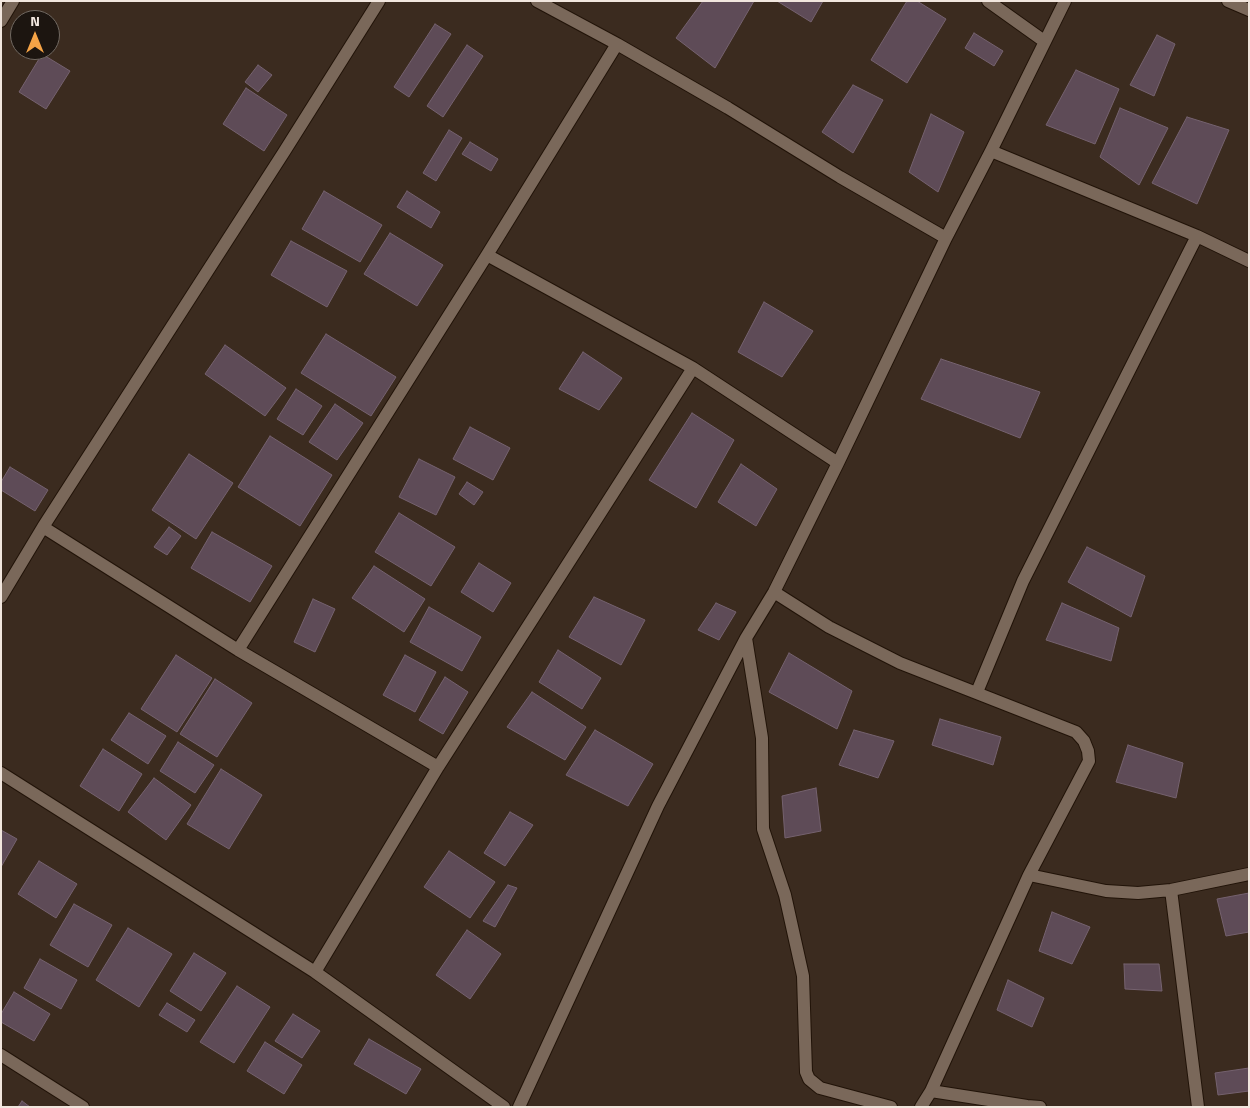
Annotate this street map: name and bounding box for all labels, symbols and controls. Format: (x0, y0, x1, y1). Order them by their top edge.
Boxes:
north arrow (10, 10, 60, 60)
text: N (30, 10, 40, 31)

